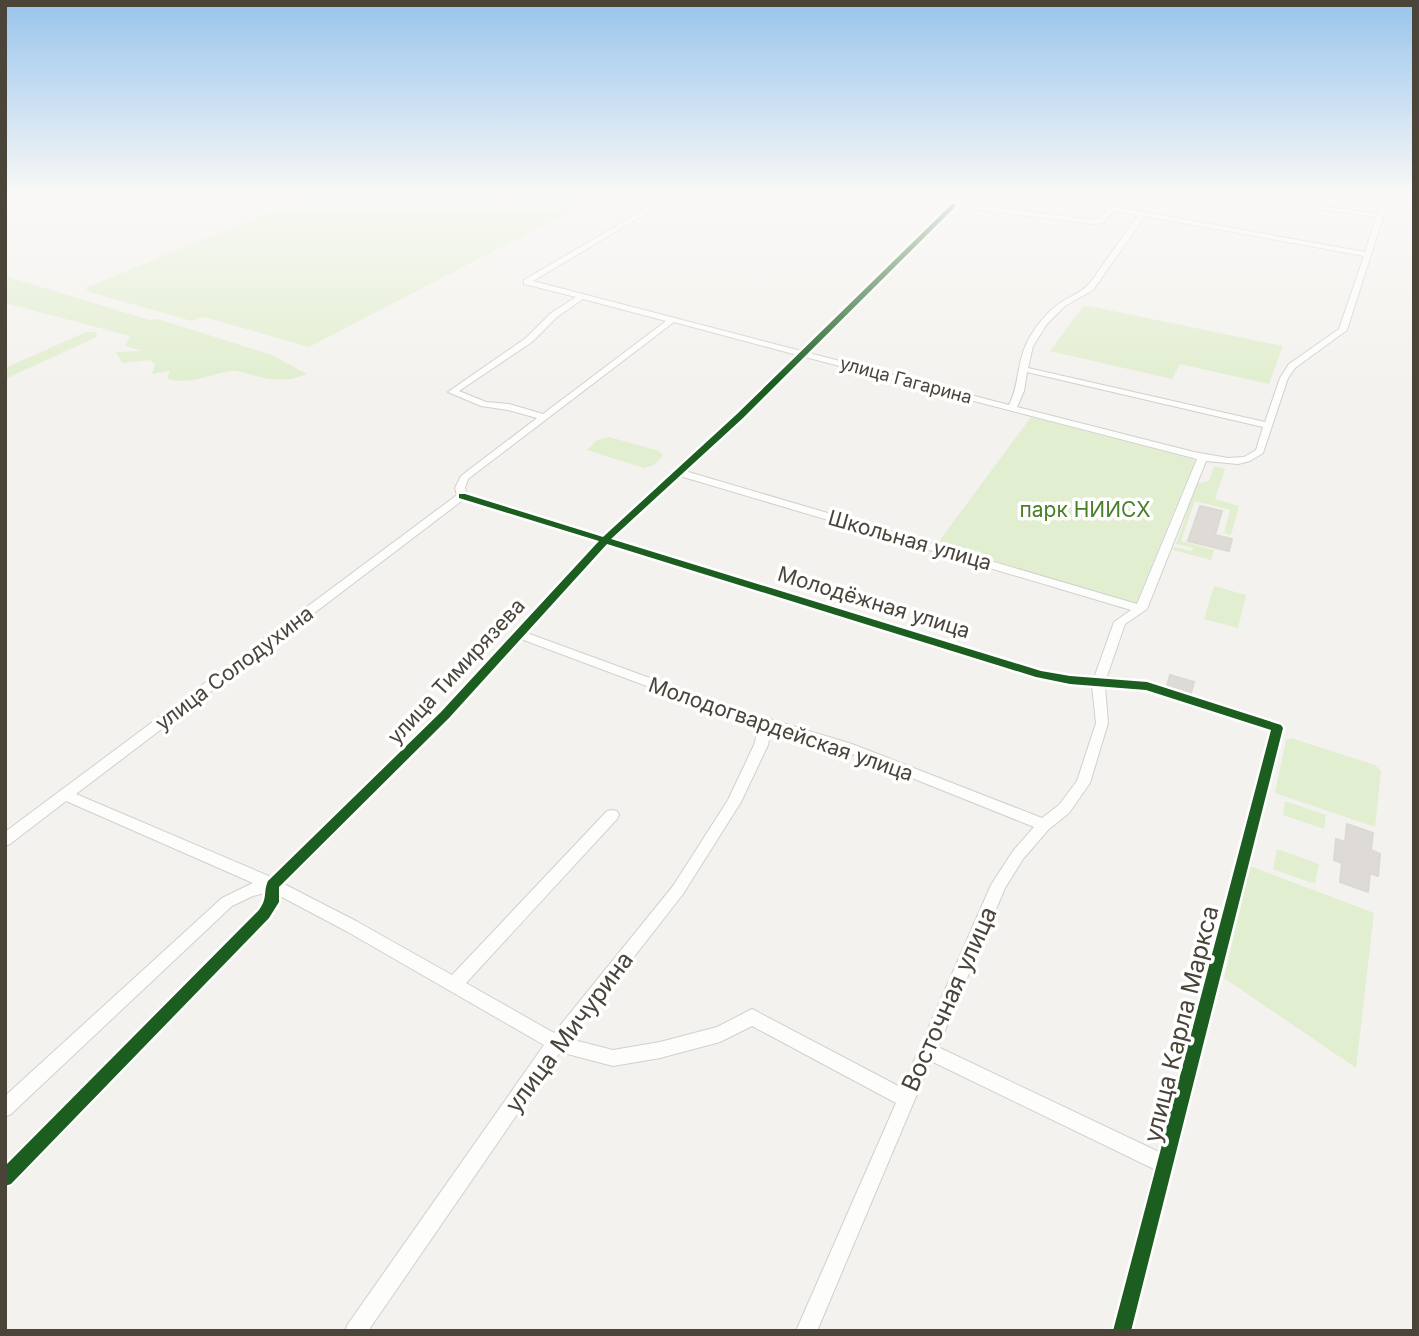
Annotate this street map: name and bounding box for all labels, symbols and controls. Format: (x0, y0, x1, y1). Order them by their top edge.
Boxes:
street label: улица Гагарина (838, 352, 974, 408)
park label: парк НИИСХ (1019, 497, 1151, 522)
street label: Школьная улица (825, 505, 995, 575)
street label: Молодёжная улица (775, 561, 973, 643)
street label: улица Тимирязева (382, 593, 530, 749)
street label: улица Солодухина (150, 600, 318, 736)
street label: Молодогвардейская улица (645, 672, 917, 786)
street label: Восточная улица (895, 902, 1003, 1096)
street label: улица Карла Маркса (1138, 903, 1224, 1145)
street label: улица Мичурина (499, 946, 639, 1118)

